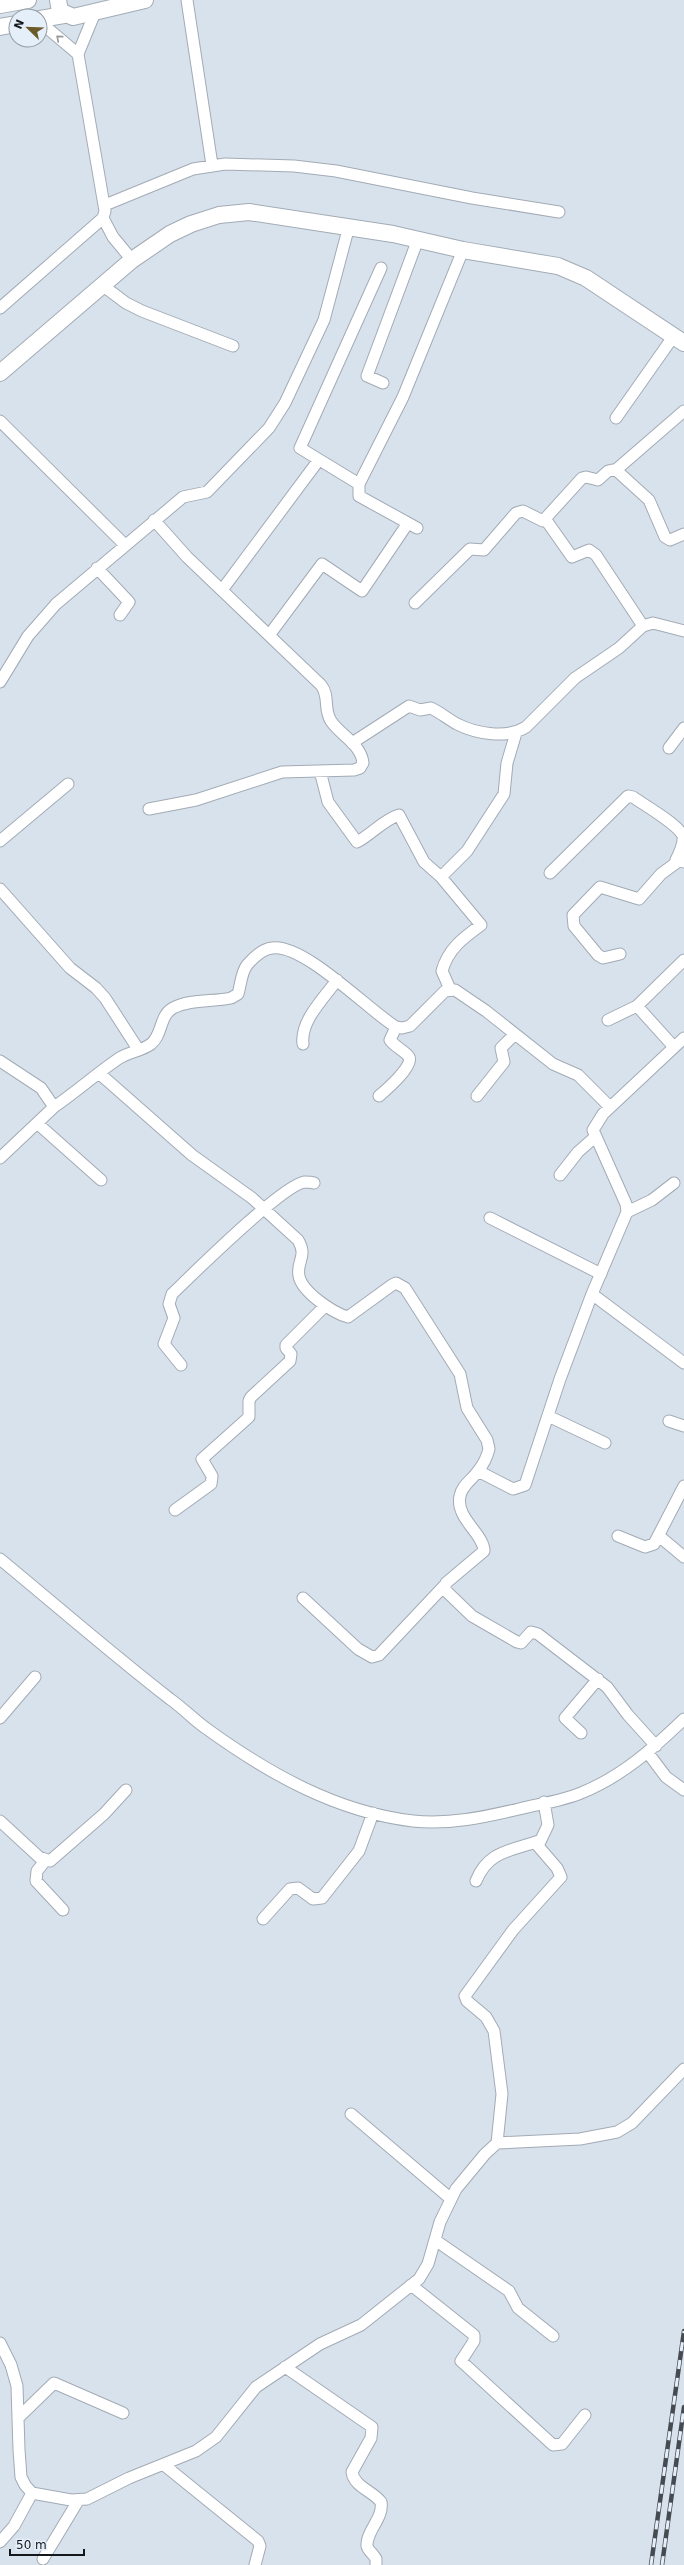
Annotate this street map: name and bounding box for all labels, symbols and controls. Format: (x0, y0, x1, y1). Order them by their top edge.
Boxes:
north arrow (8, 8, 48, 48)
text: N (11, 18, 27, 31)
one-way arrow (56, 36, 64, 43)
scale bar (10, 2531, 84, 2557)
text: 50 m (16, 2538, 47, 2552)

